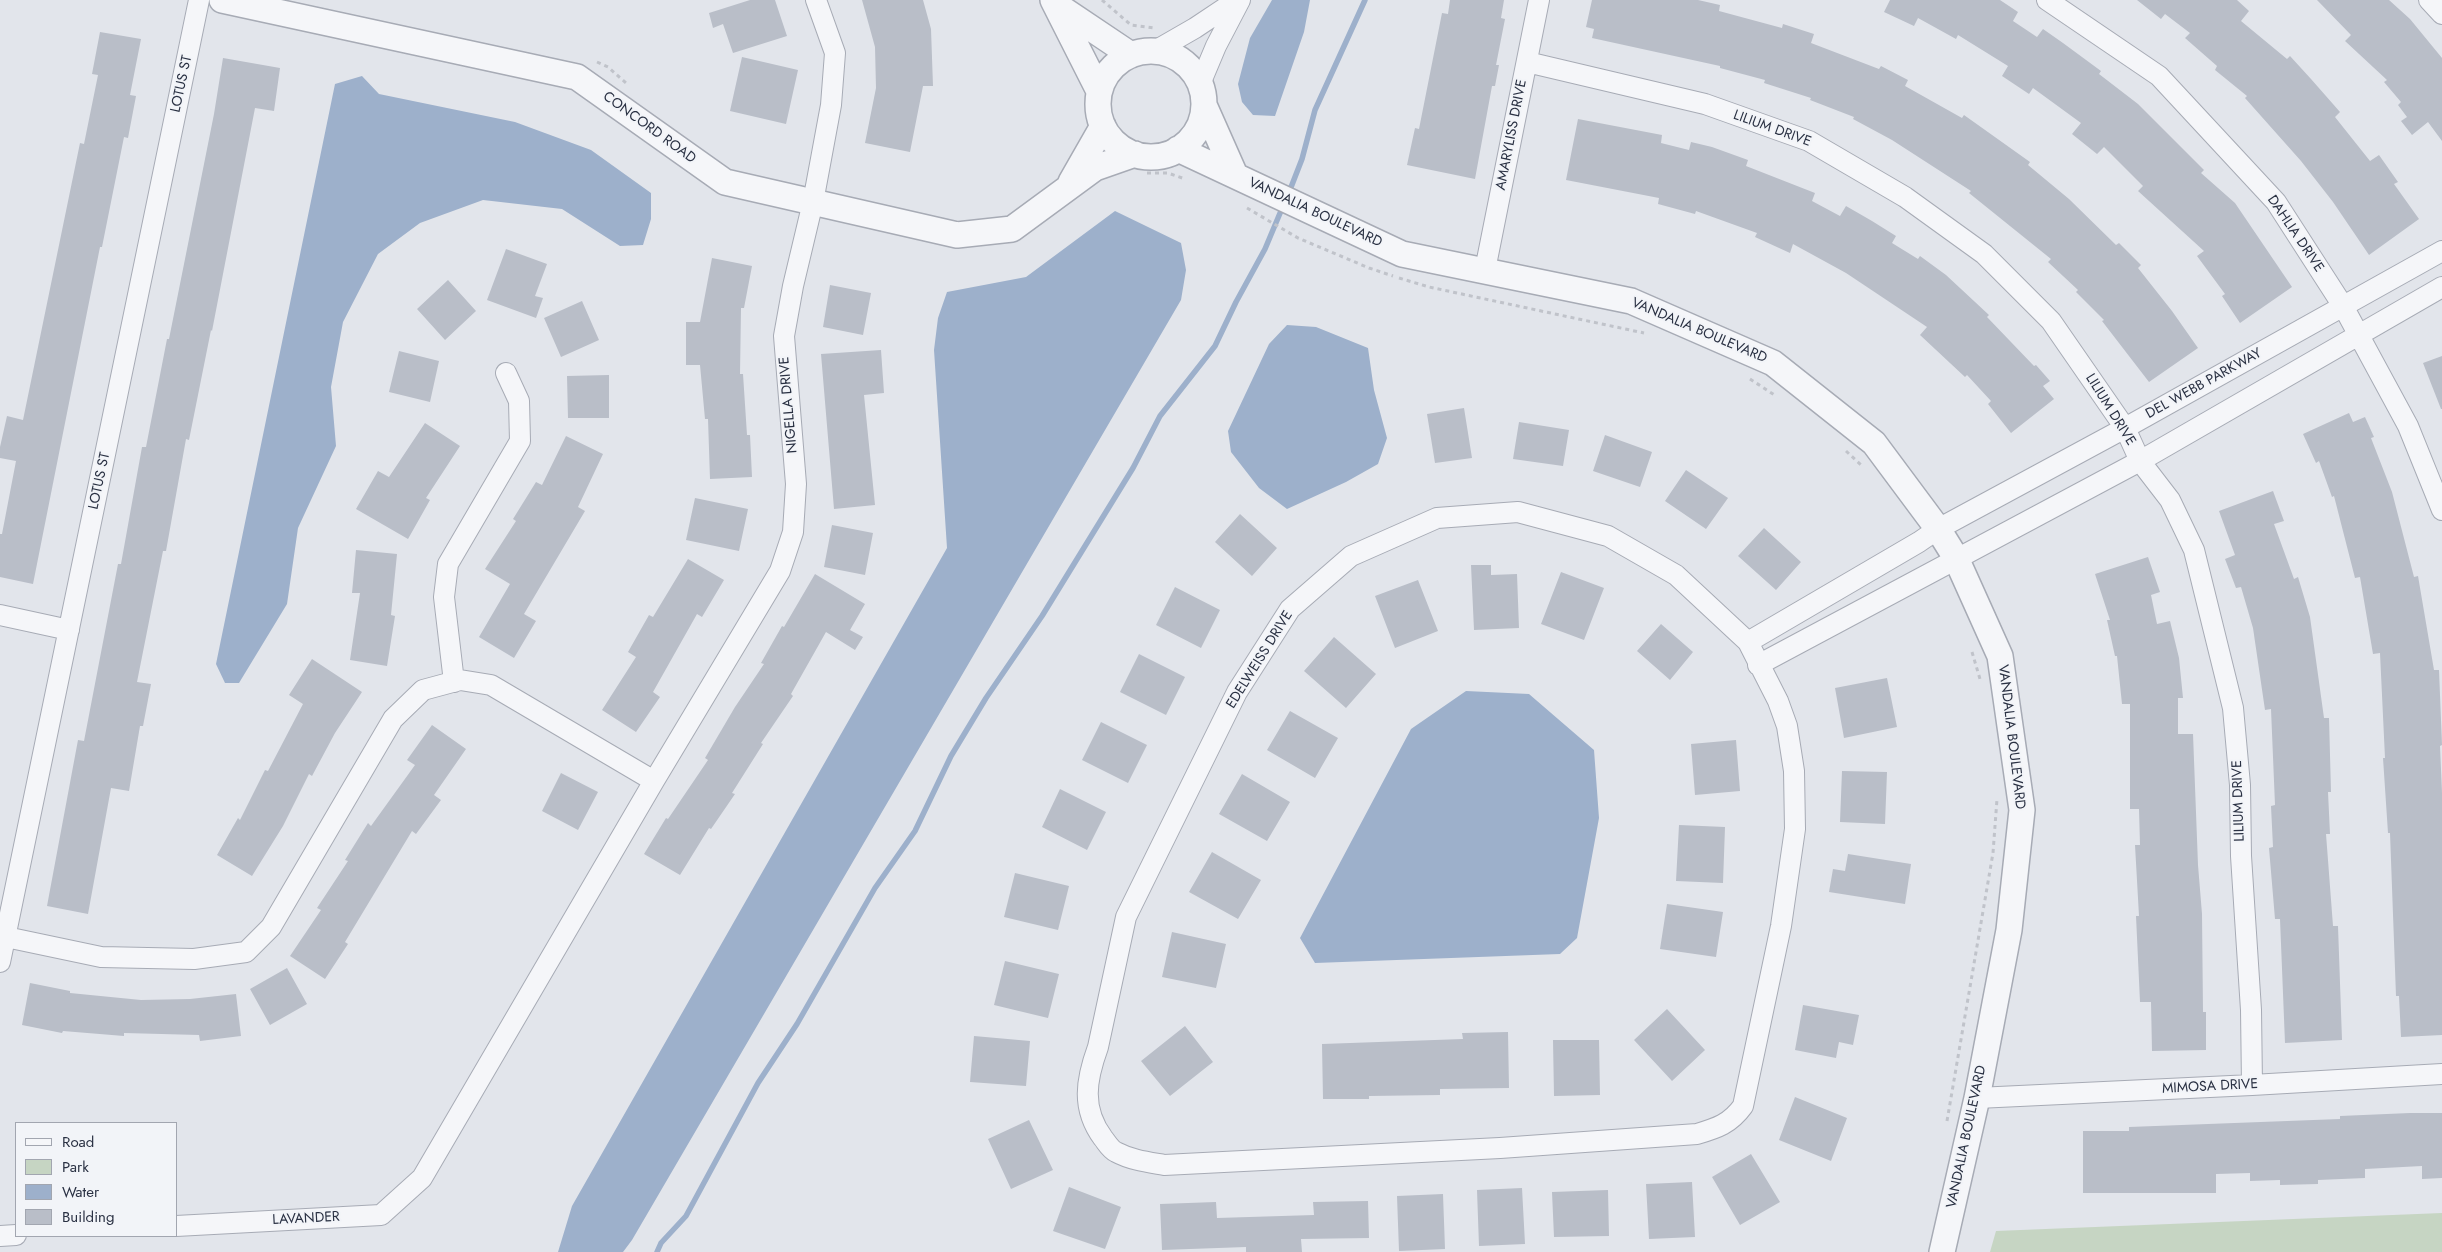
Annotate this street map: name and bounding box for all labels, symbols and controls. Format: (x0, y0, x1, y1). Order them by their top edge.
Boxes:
street label: LOTUS ST (168, 54, 196, 114)
street label: AMARYLISS DRIVE (1493, 78, 1531, 192)
street label: CONCORD ROAD (599, 89, 699, 167)
street label: LILIUM DRIVE (1731, 107, 1813, 151)
street label: VANDALIA BOULEVARD (1246, 175, 1384, 251)
street label: DAHLIA DRIVE (2263, 192, 2327, 276)
street label: VANDALIA BOULEVARD (1629, 295, 1769, 367)
street label: DEL WEBB PARKWAY (2143, 345, 2265, 423)
street label: NIGELLA DRIVE (776, 356, 802, 454)
street label: LILIUM DRIVE (2081, 371, 2139, 449)
street label: LOTUS ST (86, 451, 114, 511)
street label: EDELWEISS DRIVE (1223, 608, 1297, 712)
street label: VANDALIA BOULEVARD (1994, 664, 2028, 810)
street label: LILIUM DRIVE (2229, 760, 2249, 842)
street label: VANDALIA BOULEVARD (1944, 1064, 1990, 1210)
street label: MIMOSA DRIVE (2162, 1076, 2258, 1098)
legend (15, 1122, 178, 1237)
text: Road (62, 1131, 94, 1153)
text: Park (62, 1156, 89, 1178)
text: Water (62, 1181, 99, 1203)
text: Building (62, 1206, 114, 1228)
street label: LAVANDER (272, 1209, 340, 1229)

